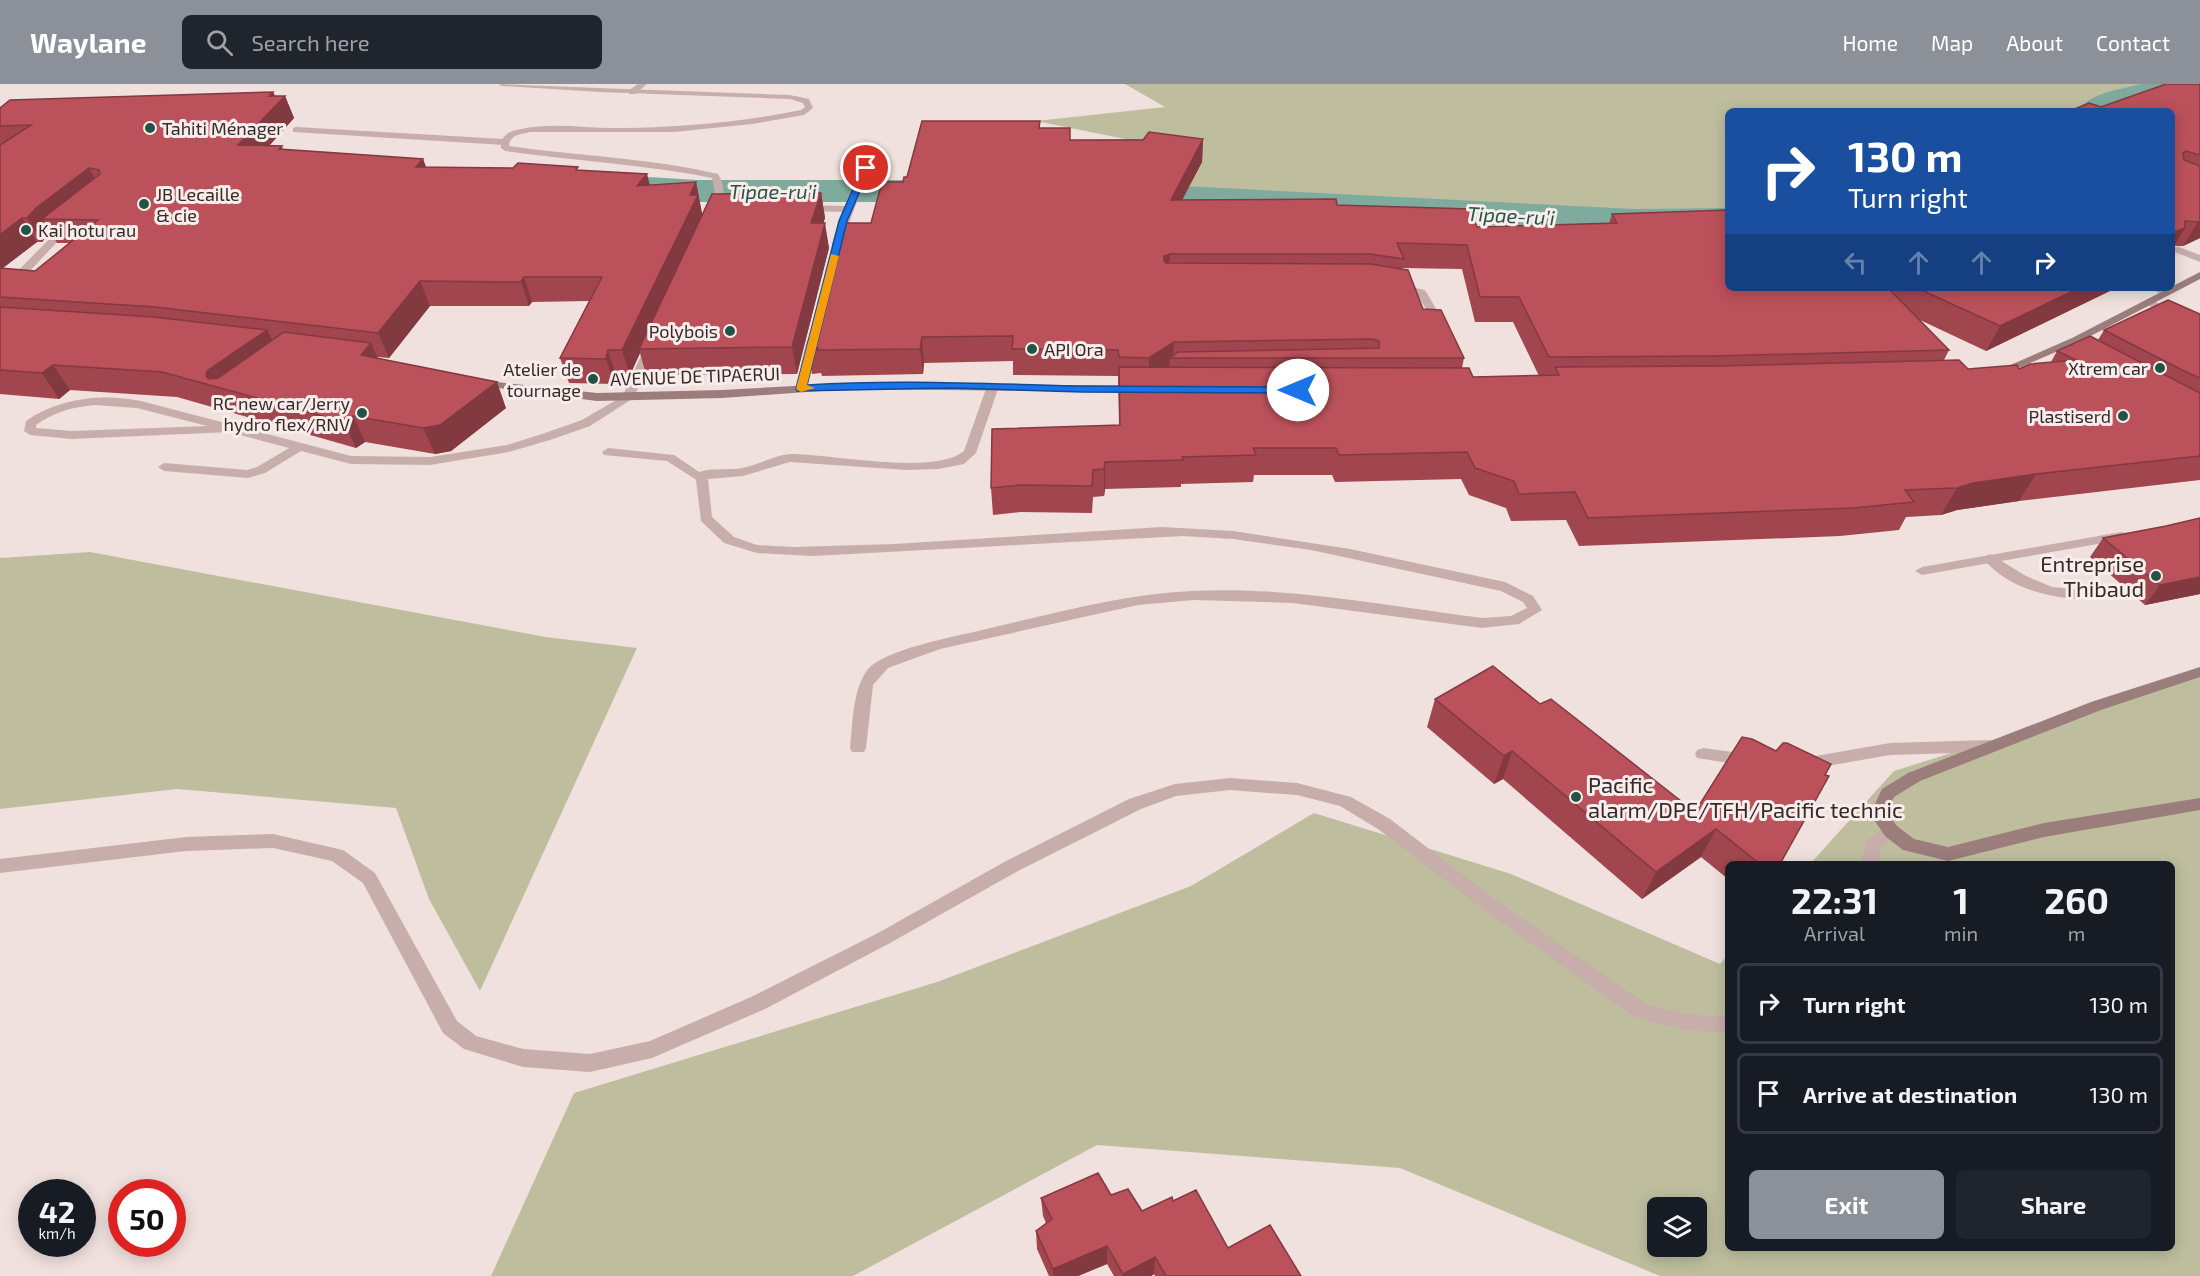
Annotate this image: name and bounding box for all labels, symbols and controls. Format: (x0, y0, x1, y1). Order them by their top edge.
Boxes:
search box (182, 15, 602, 69)
text: Waylane (30, 25, 146, 59)
icon: search (203, 26, 236, 59)
text: Search here (251, 29, 370, 55)
text: Home (1842, 30, 1898, 55)
text: Map (1931, 30, 1973, 55)
text: About (2006, 30, 2063, 55)
text: Contact (2096, 30, 2170, 55)
place label: Tahiti Ménager (162, 117, 284, 139)
marker: Tahiti Ménager (143, 121, 157, 135)
text: 130 m (1848, 130, 1963, 180)
icon: right (1749, 132, 1827, 210)
pin (840, 142, 891, 193)
icon: arrive (849, 151, 882, 184)
water label: Tipae-ru’i (729, 179, 817, 203)
text: Turn right (1848, 181, 1968, 213)
place label: JB Lecaille & cie (156, 183, 240, 226)
marker: JB Lecaille & cie (137, 197, 151, 211)
water label: Tipae-ru’i (1467, 201, 1555, 229)
place label: Kai hotu rau (38, 219, 136, 241)
marker: Kai hotu rau (19, 223, 33, 237)
icon: left (1839, 246, 1872, 279)
icon: ahead (1902, 246, 1935, 279)
icon: ahead (1965, 246, 1998, 279)
icon: right (2028, 246, 2061, 279)
place label: Polybois (649, 320, 718, 342)
marker: Polybois (723, 324, 737, 338)
place label: API Ora (1044, 338, 1104, 360)
marker: API Ora (1025, 342, 1039, 356)
place label: Xtrem car (2068, 357, 2148, 379)
place label: Atelier de tournage (503, 358, 581, 401)
position arrow (1266, 358, 1330, 422)
marker: Xtrem car (2153, 361, 2167, 375)
street label: AVENUE DE TIPAERUI (610, 362, 780, 390)
marker: Atelier de tournage (586, 372, 600, 386)
place label: RC new car/Jerry hydro flex/RNV (213, 392, 350, 435)
place label: Plastiserd (2029, 405, 2111, 427)
marker: RC new car/Jerry hydro flex/RNV (355, 406, 369, 420)
marker: Plastiserd (2116, 409, 2130, 423)
place label: Entreprise Thibaud (2040, 550, 2144, 601)
marker: Entreprise Thibaud (2149, 569, 2163, 583)
place label: Pacific alarm/DPE/TFH/Pacific technic (1588, 771, 1903, 822)
marker: Pacific alarm/DPE/TFH/Pacific technic (1569, 790, 1583, 804)
text: 22:31 (1791, 878, 1878, 921)
text: 1 (1953, 878, 1969, 921)
text: 260 (2044, 878, 2109, 921)
text: Arrival (1804, 921, 1865, 945)
text: min (1944, 921, 1978, 945)
text: m (2068, 921, 2085, 945)
icon: right (1752, 987, 1785, 1020)
text: Turn right (1803, 991, 1905, 1017)
text: 130 m (2090, 991, 2148, 1017)
icon: arrive (1752, 1077, 1785, 1110)
text: Arrive at destination (1803, 1081, 2017, 1107)
text: 130 m (2090, 1081, 2148, 1107)
button: Exit (1749, 1170, 1944, 1239)
button: Share (1956, 1170, 2151, 1239)
speed limit sign: 50 (108, 1179, 186, 1257)
text: 42 (39, 1193, 75, 1229)
map controls (1647, 1197, 1707, 1257)
button: layers (1647, 1197, 1707, 1257)
text: km/h (38, 1224, 76, 1242)

